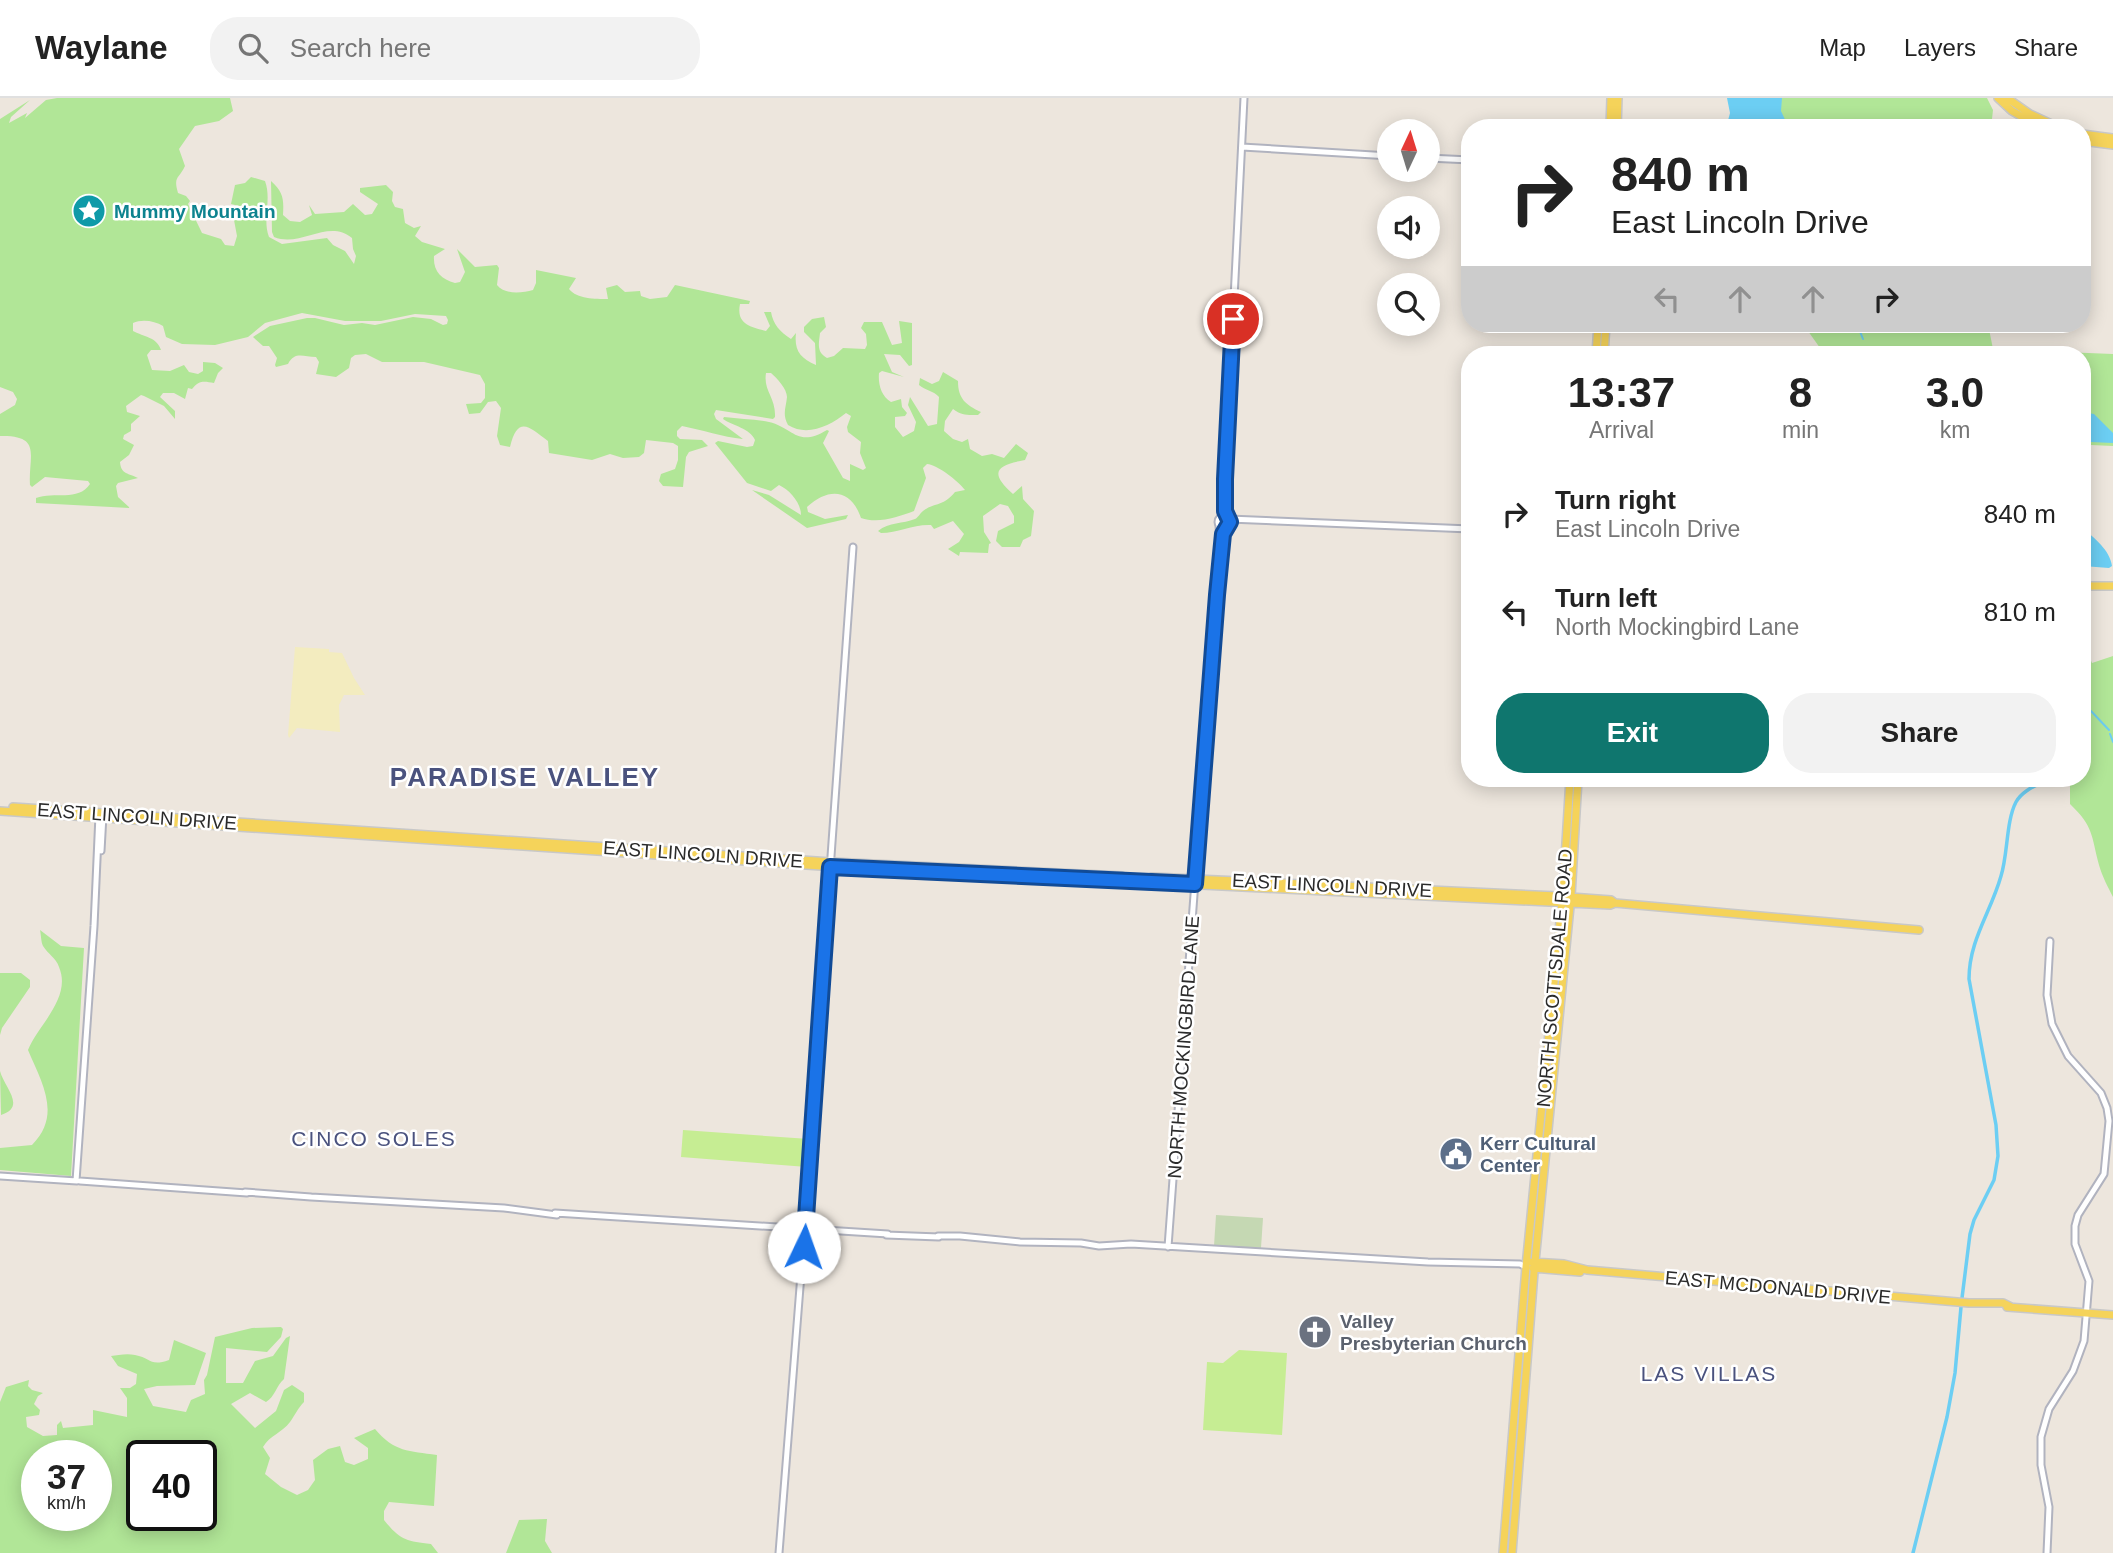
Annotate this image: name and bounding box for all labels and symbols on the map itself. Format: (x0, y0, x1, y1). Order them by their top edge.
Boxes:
north arrow (1377, 119, 1440, 182)
place icon: Mummy Mountain (70, 192, 108, 230)
place label: Mummy Mountain (114, 201, 276, 222)
pin (1203, 289, 1263, 349)
district label: PARADISE VALLEY (390, 762, 660, 792)
street label: EAST LINCOLN DRIVE (36, 799, 238, 834)
street label: EAST LINCOLN DRIVE (602, 837, 804, 872)
street label: NORTH SCOTTSDALE ROAD (1533, 848, 1576, 1108)
street label: EAST LINCOLN DRIVE (1231, 870, 1433, 901)
street label: NORTH MOCKINGBIRD LANE (1164, 915, 1203, 1179)
district label: CINCO SOLES (291, 1127, 457, 1150)
place label: Kerr Cultural Center (1480, 1133, 1596, 1176)
public building icon: Kerr Cultural Center (1437, 1135, 1475, 1173)
position arrow (767, 1210, 841, 1284)
street label: EAST MCDONALD DRIVE (1664, 1267, 1892, 1308)
place label: Valley Presbyterian Church (1340, 1311, 1527, 1354)
church icon: Valley Presbyterian Church (1296, 1313, 1334, 1351)
district label: LAS VILLAS (1641, 1362, 1777, 1385)
speed limit sign: 40 (126, 1440, 217, 1531)

